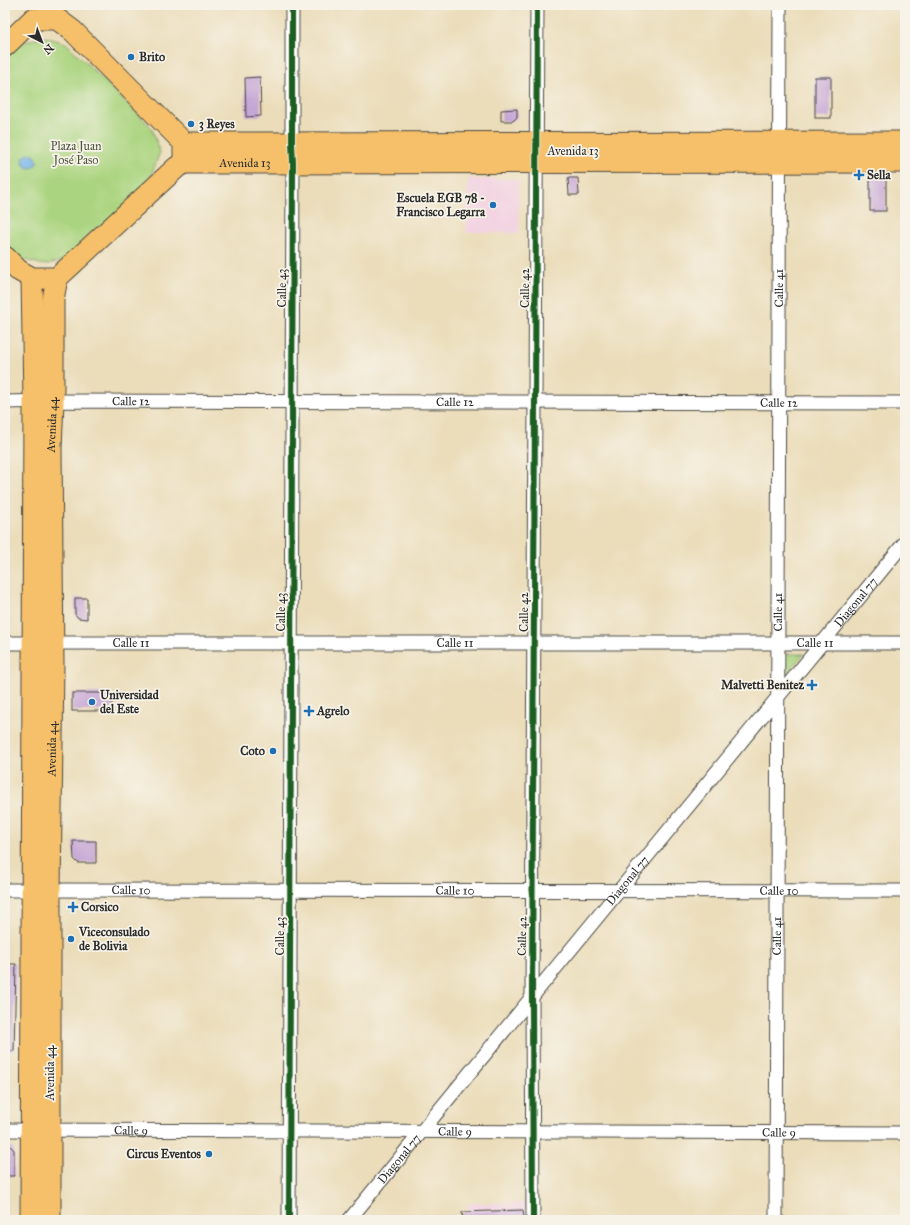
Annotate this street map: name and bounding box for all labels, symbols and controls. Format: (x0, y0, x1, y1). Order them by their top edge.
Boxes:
north arrow (22, 22, 62, 62)
text: N (40, 41, 56, 57)
place label: Brito (139, 50, 165, 64)
marker: Brito (126, 52, 136, 62)
place label: 3 Reyes (199, 117, 235, 132)
marker: 3 Reyes (186, 119, 196, 129)
park label: Plaza Juan José Paso (51, 139, 102, 168)
street label: Avenida 13 (546, 144, 599, 158)
street label: Avenida 13 (218, 156, 271, 170)
place label: Sella (867, 168, 891, 182)
marker: Sella (854, 170, 864, 180)
place label: Escuela EGB 78 - Francisco Legarra (396, 191, 486, 220)
marker: Escuela EGB 78 - Francisco Legarra (488, 200, 498, 210)
street label: Calle 43 (275, 268, 289, 307)
street label: Calle 42 (518, 268, 532, 308)
street label: Calle 41 (772, 268, 786, 307)
street label: Calle 12 (112, 394, 150, 408)
street label: Calle 12 (436, 395, 474, 409)
street label: Calle 12 (760, 396, 798, 410)
street label: Avenida 44 (44, 397, 60, 454)
street label: Diagonal 77 (831, 575, 880, 630)
street label: Calle 43 (274, 592, 288, 631)
street label: Calle 42 (517, 592, 531, 632)
street label: Calle 41 (771, 592, 785, 631)
street label: Calle 11 (113, 636, 150, 650)
street label: Calle 11 (437, 636, 474, 650)
street label: Calle 11 (797, 636, 834, 650)
place label: Malvetti Benitez (721, 678, 804, 692)
marker: Malvetti Benitez (807, 680, 817, 690)
place label: Universidad del Este (100, 688, 160, 716)
marker: Universidad del Este (87, 697, 97, 707)
place label: Agrelo (316, 704, 349, 719)
marker: Agrelo (304, 706, 314, 716)
street label: Avenida 44 (44, 721, 59, 778)
place label: Coto (240, 744, 265, 758)
marker: Coto (268, 746, 278, 756)
street label: Diagonal 77 (603, 853, 652, 908)
street label: Calle 10 (111, 883, 151, 897)
street label: Calle 10 (435, 883, 475, 898)
street label: Calle 10 (759, 884, 799, 898)
place label: Corsico (81, 900, 119, 914)
marker: Corsico (68, 902, 78, 912)
street label: Calle 43 (273, 916, 287, 955)
street label: Calle 42 (515, 916, 529, 956)
street label: Calle 41 (770, 916, 784, 955)
place label: Viceconsulado de Bolivia (78, 925, 150, 953)
marker: Viceconsulado de Bolivia (66, 934, 76, 944)
street label: Avenida 44 (43, 1045, 57, 1102)
street label: Calle 9 (114, 1123, 148, 1137)
street label: Calle 9 (438, 1124, 472, 1139)
street label: Calle 9 (762, 1126, 796, 1140)
street label: Diagonal 77 (375, 1131, 423, 1186)
place label: Circus Eventos (127, 1147, 202, 1161)
marker: Circus Eventos (204, 1149, 214, 1159)

